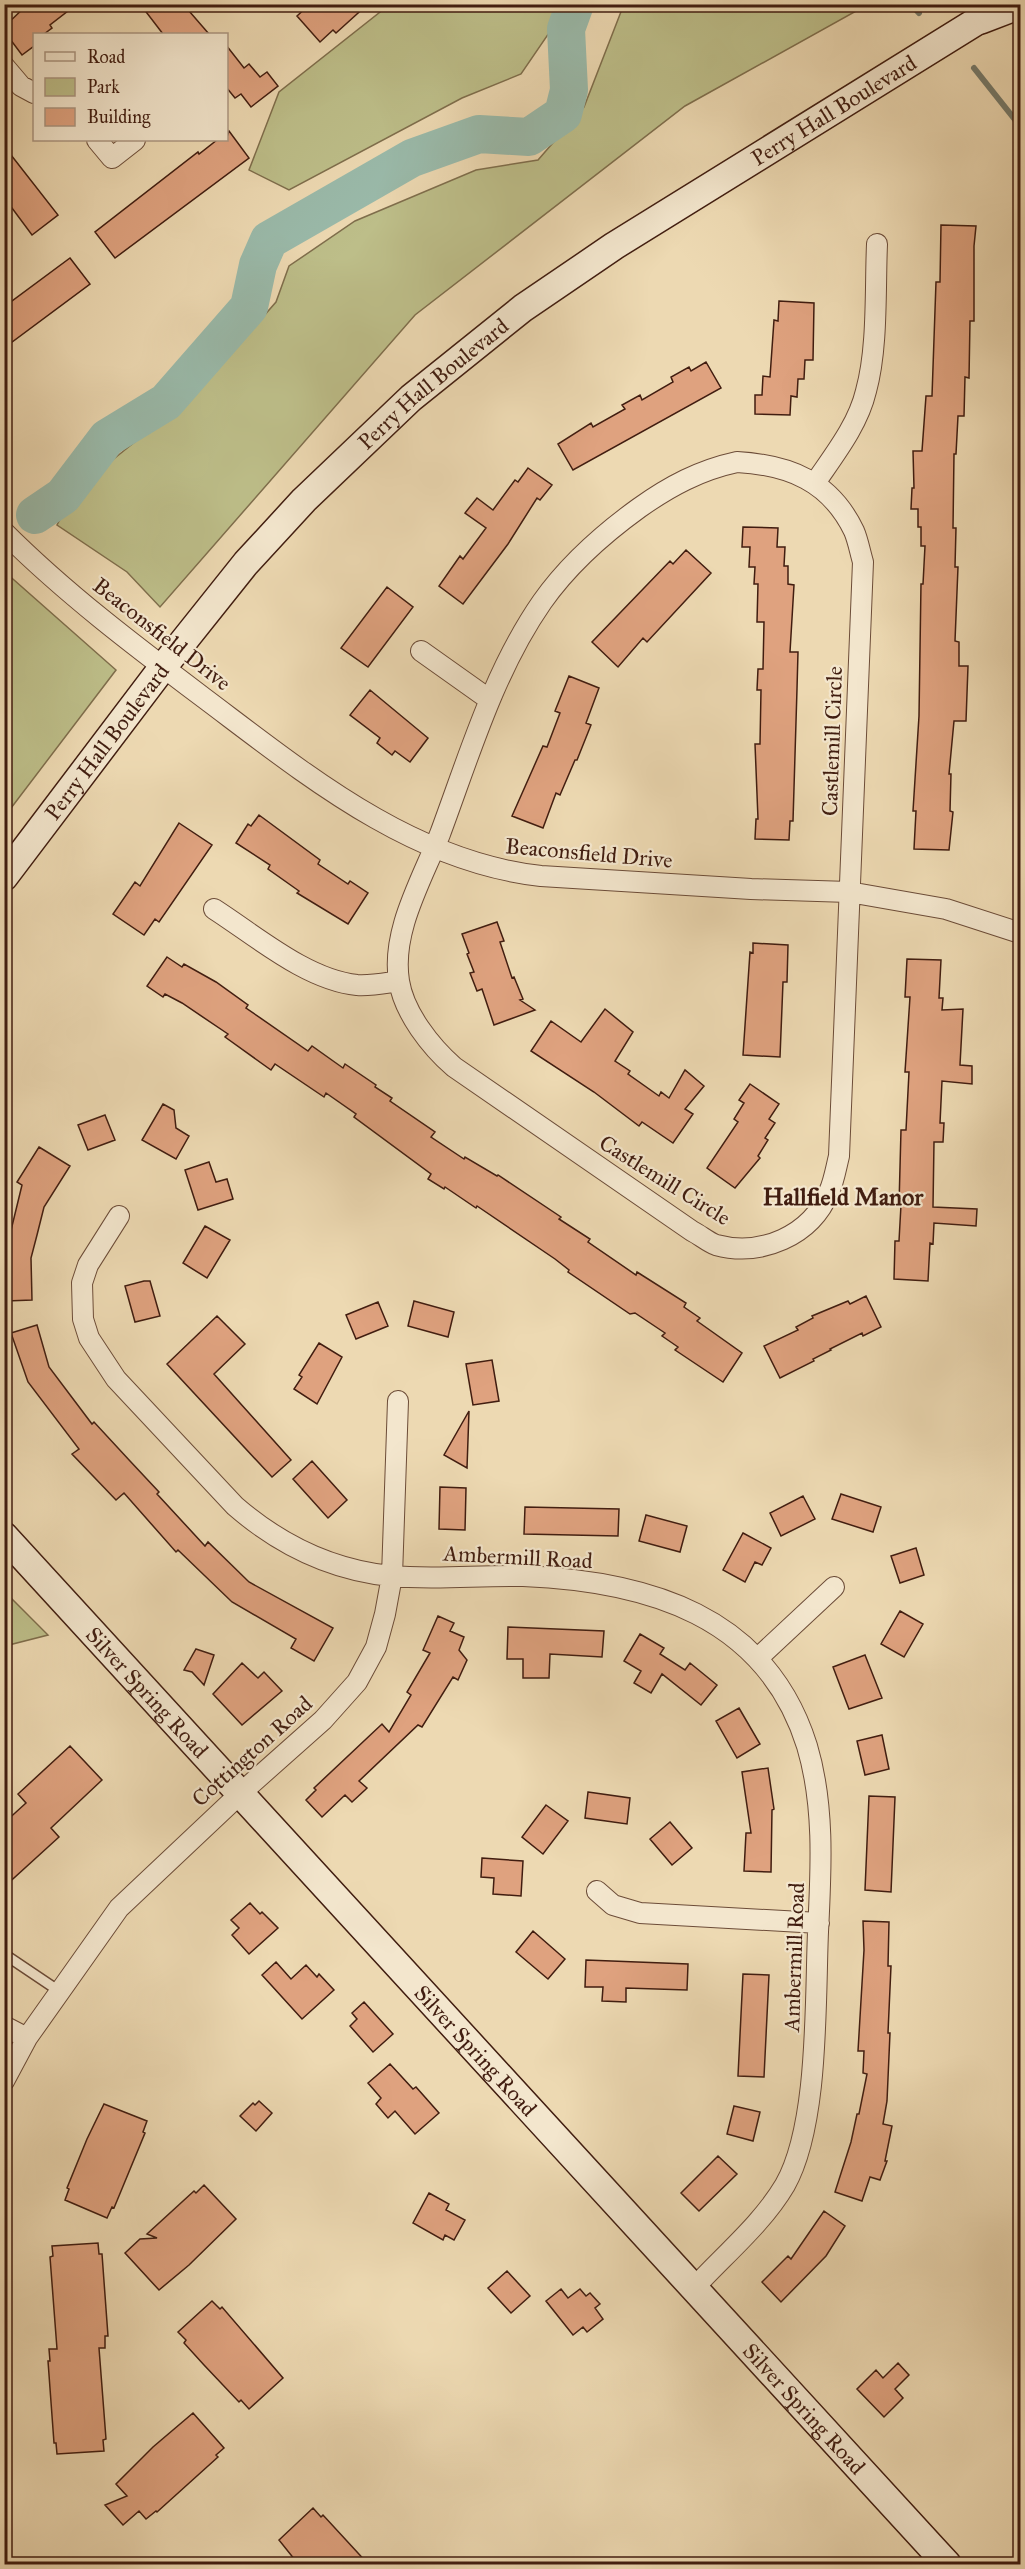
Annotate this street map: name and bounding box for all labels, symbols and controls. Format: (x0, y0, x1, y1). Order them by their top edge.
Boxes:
legend (33, 33, 228, 141)
text: Road (87, 46, 125, 68)
street label: Perry Hall Boulevard (746, 49, 921, 171)
text: Park (87, 76, 120, 98)
text: Building (87, 106, 151, 129)
street label: Perry Hall Boulevard (352, 312, 514, 455)
street label: Beaconsfield Drive (88, 572, 236, 696)
street label: Perry Hall Boulevard (39, 658, 175, 825)
street label: Castlemill Circle (816, 666, 848, 816)
street label: Beaconsfield Drive (504, 832, 674, 874)
street label: Castlemill Circle (594, 1129, 736, 1231)
district label: Hallfield Manor (763, 1182, 924, 1212)
street label: Ambermill Road (442, 1540, 593, 1574)
street label: Silver Spring Road (80, 1621, 214, 1763)
street label: Cottington Road (186, 1690, 318, 1812)
street label: Ambermill Road (778, 1882, 810, 2033)
street label: Silver Spring Road (409, 1979, 543, 2122)
street label: Silver Spring Road (737, 2337, 871, 2480)

